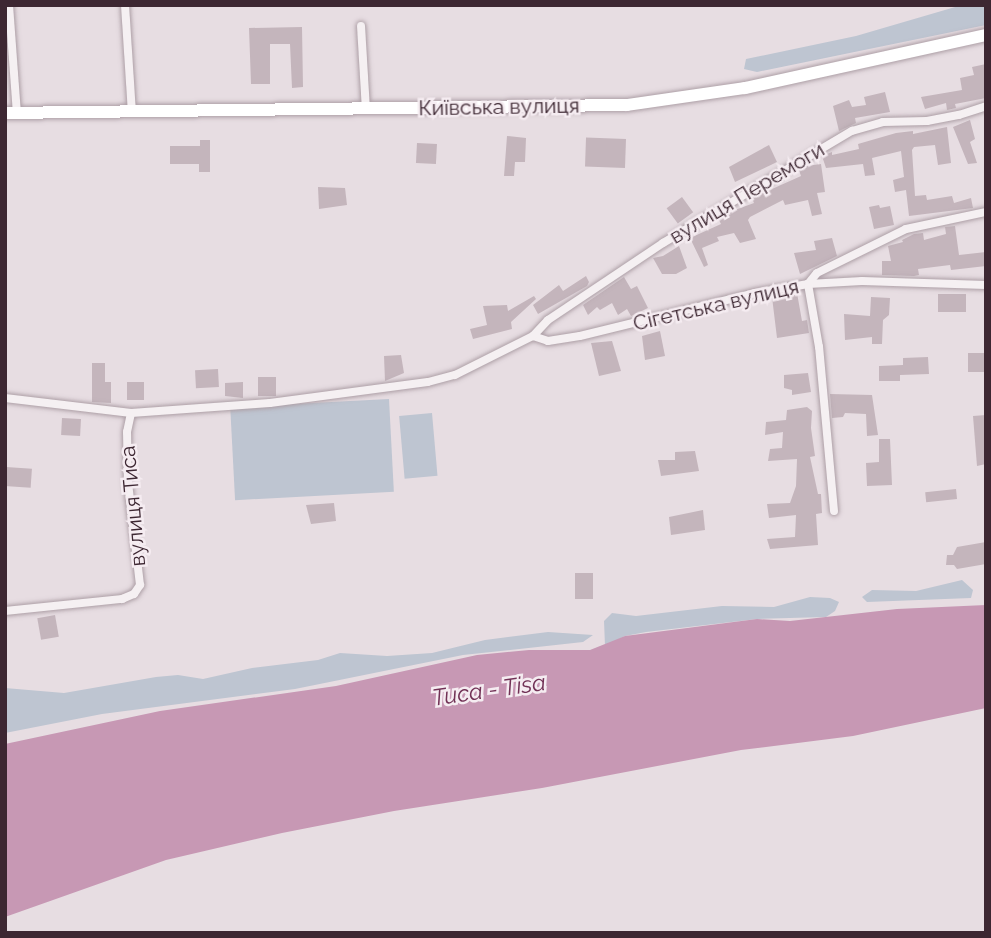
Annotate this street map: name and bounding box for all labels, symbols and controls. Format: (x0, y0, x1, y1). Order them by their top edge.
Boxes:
street label: Київська вулиця (418, 93, 580, 121)
street label: вулиця Перемоги (665, 137, 829, 249)
street label: Сігетська вулиця (631, 274, 801, 336)
street label: вулиця Тиса (115, 444, 151, 568)
water label: Тиса - Tisa (431, 668, 547, 712)

